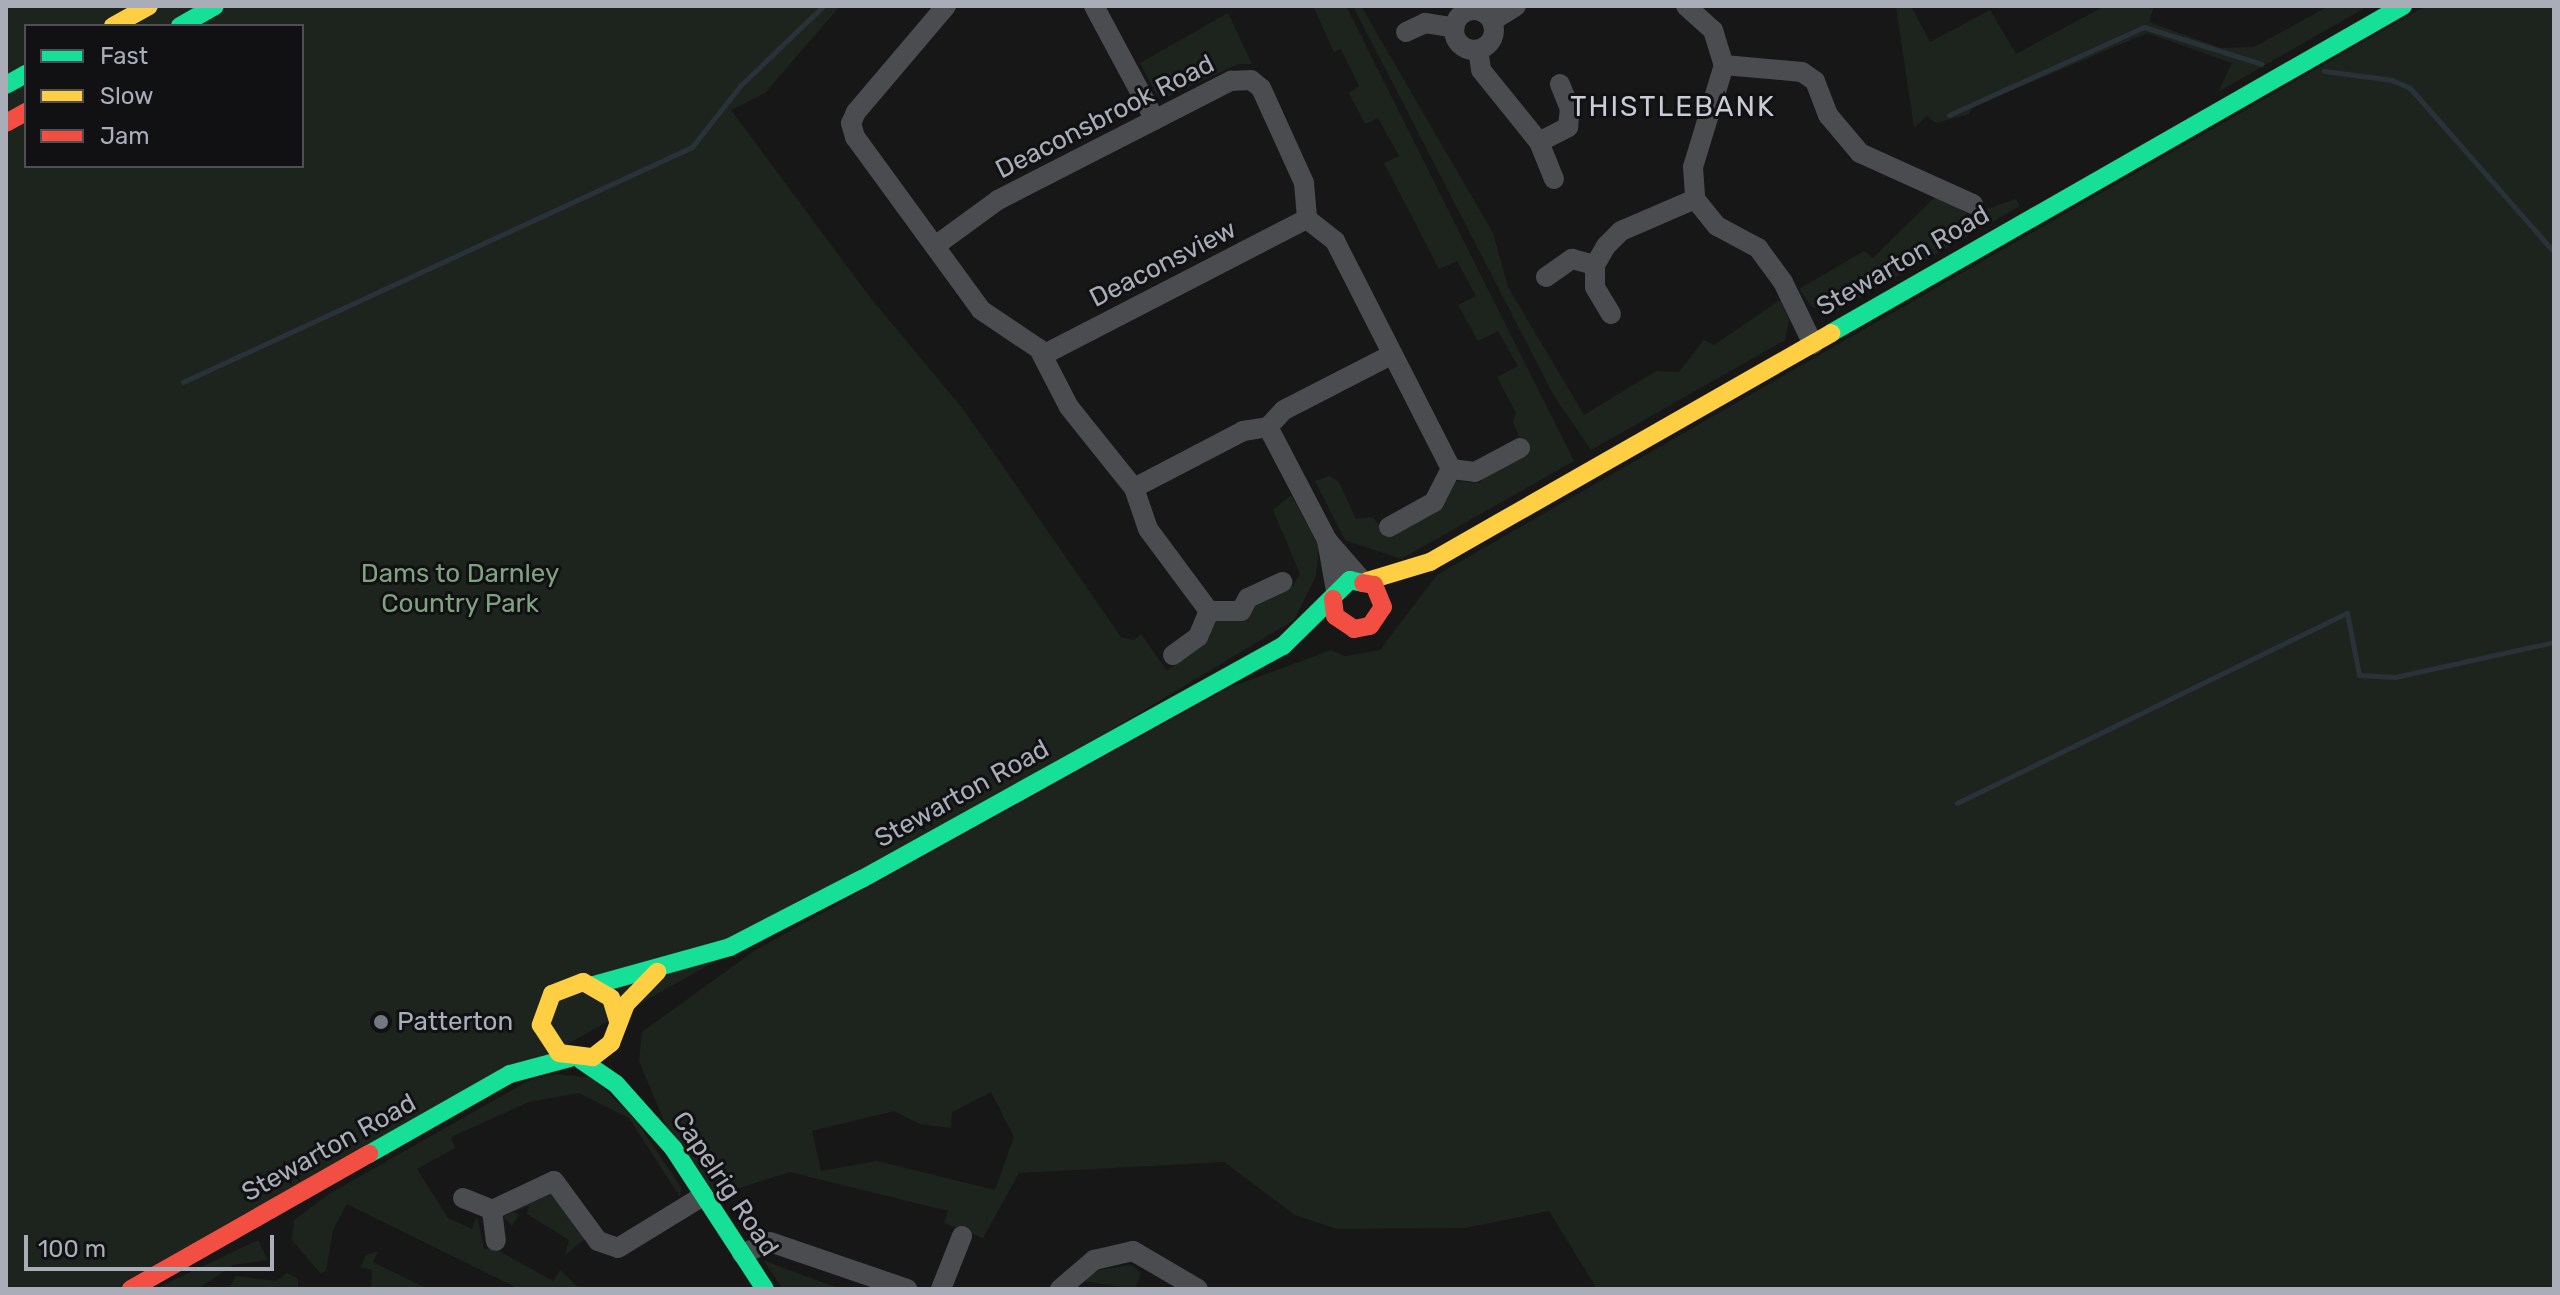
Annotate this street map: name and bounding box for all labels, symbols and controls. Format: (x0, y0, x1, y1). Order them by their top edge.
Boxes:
legend (24, 24, 304, 168)
text: Fast (100, 42, 148, 70)
street label: Deaconsbrook Road (990, 48, 1220, 186)
text: Slow (100, 82, 153, 110)
district label: THISTLEBANK (1570, 90, 1776, 124)
text: Jam (100, 122, 150, 150)
street label: Stewarton Road (1811, 199, 1995, 323)
street label: Deaconsview (1084, 214, 1242, 314)
park label: Dams to Darnley Country Park (360, 558, 560, 620)
street label: Stewarton Road (870, 733, 1054, 855)
place label: Patterton (397, 1006, 513, 1038)
marker: Patterton (372, 1013, 390, 1031)
street label: Stewarton Road (237, 1087, 421, 1209)
street label: Capelrig Road (665, 1106, 785, 1262)
scale bar (28, 1219, 278, 1269)
text: 100 m (38, 1235, 106, 1263)

